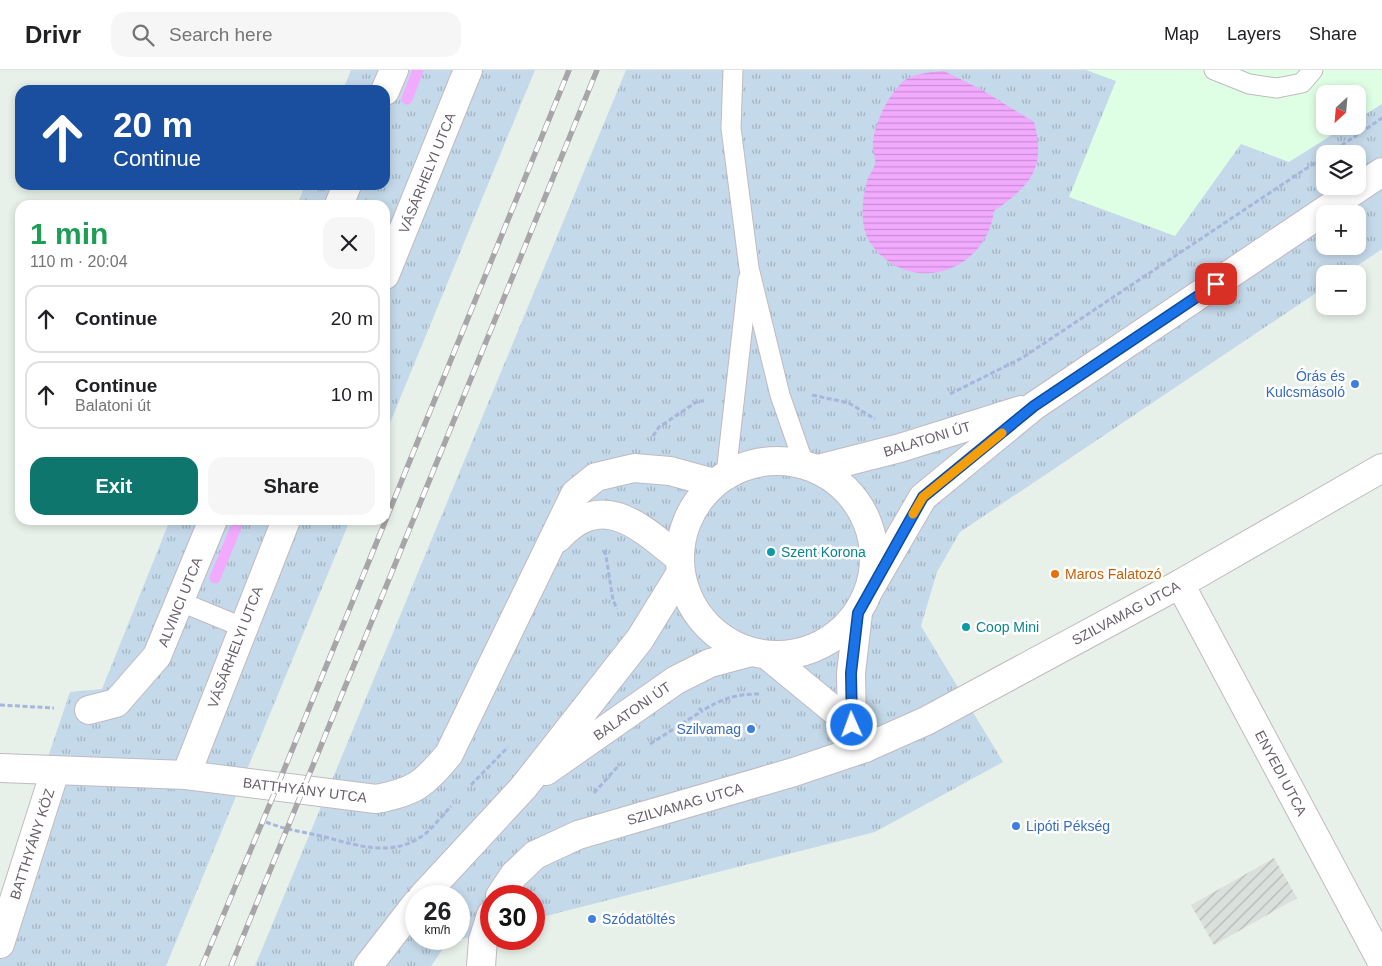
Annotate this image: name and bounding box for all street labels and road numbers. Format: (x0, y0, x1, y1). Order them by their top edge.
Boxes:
street label: VÁSÁRHELYI UTCA (395, 110, 459, 236)
street label: BALATONI ÚT (881, 418, 973, 460)
street label: ALVINCI UTCA (155, 554, 206, 649)
street label: SZILVAMAG UTCA (1069, 577, 1183, 648)
street label: VÁSÁRHELYI UTCA (204, 583, 266, 710)
street label: BALATONI ÚT (590, 678, 674, 744)
street label: ENYEDI UTCA (1252, 728, 1310, 819)
street label: BATTHYÁNY UTCA (242, 774, 369, 806)
street label: SZILVAMAG UTCA (625, 780, 746, 828)
street label: BATTHYÁNY KÖZ (6, 786, 58, 901)

